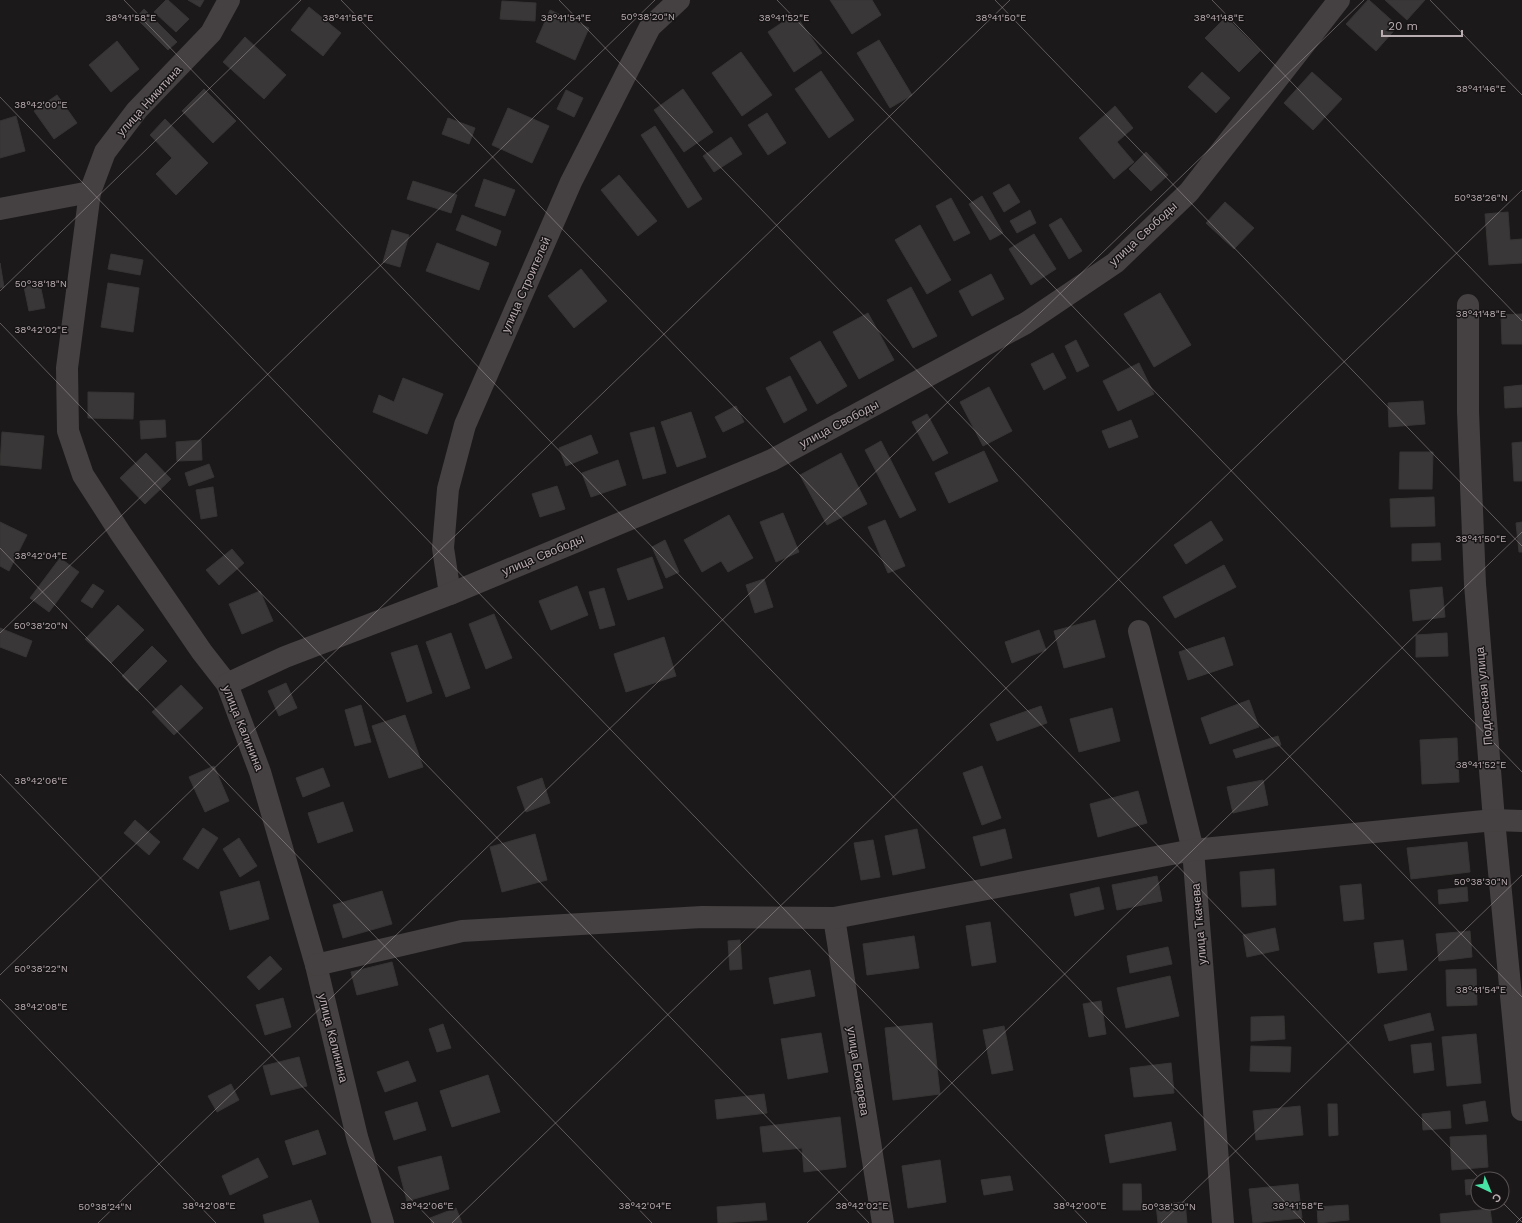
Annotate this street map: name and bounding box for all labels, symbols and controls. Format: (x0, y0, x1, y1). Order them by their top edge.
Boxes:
text: 50°38'20"N (621, 11, 675, 22)
text: 38°41'58"E (106, 12, 156, 23)
text: 38°41'56"E (323, 12, 373, 23)
text: 38°41'54"E (541, 12, 591, 23)
text: 38°41'52"E (759, 12, 809, 23)
text: 38°41'50"E (976, 12, 1026, 23)
text: 38°41'48"E (1194, 12, 1244, 23)
scale bar (1382, 12, 1462, 38)
text: 20 m (1388, 19, 1418, 33)
street label: улица Никитина (114, 63, 184, 139)
text: 38°41'46"E (1456, 83, 1506, 94)
text: 38°42'00"E (14, 99, 68, 110)
text: 50°38'26"N (1454, 192, 1508, 203)
street label: улица Свободы (1106, 199, 1180, 269)
street label: улица Строителей (499, 235, 553, 335)
text: 50°38'18"N (15, 278, 67, 289)
text: 38°41'48"E (1456, 308, 1506, 319)
text: 38°42'02"E (14, 324, 68, 335)
street label: улица Свободы (797, 397, 881, 451)
street label: улица Свободы (500, 531, 586, 579)
text: 38°41'50"E (1456, 533, 1506, 544)
text: 38°42'04"E (15, 550, 67, 561)
text: 50°38'20"N (14, 620, 68, 631)
street label: Подлесная улица (1473, 646, 1495, 746)
street label: улица Калинина (219, 683, 267, 773)
text: 38°41'52"E (1456, 759, 1506, 770)
text: 38°42'06"E (14, 775, 68, 786)
text: 50°38'30"N (1454, 876, 1508, 887)
street label: улица Ткачева (1188, 882, 1210, 965)
text: 50°38'22"N (14, 963, 68, 974)
text: 38°41'54"E (1456, 984, 1506, 995)
street label: улица Калинина (315, 992, 351, 1084)
text: 38°42'08"E (14, 1001, 68, 1012)
street label: улица Бокарева (844, 1025, 872, 1117)
north arrow (1470, 1171, 1510, 1211)
text: С (1489, 1190, 1504, 1205)
text: 38°42'08"E (182, 1200, 236, 1211)
text: 38°42'06"E (400, 1200, 454, 1211)
text: 38°42'04"E (619, 1200, 671, 1211)
text: 38°42'02"E (835, 1200, 889, 1211)
text: 38°42'00"E (1053, 1200, 1107, 1211)
text: 38°41'58"E (1273, 1200, 1323, 1211)
text: 50°38'24"N (78, 1201, 132, 1212)
text: 50°38'30"N (1142, 1201, 1196, 1212)

